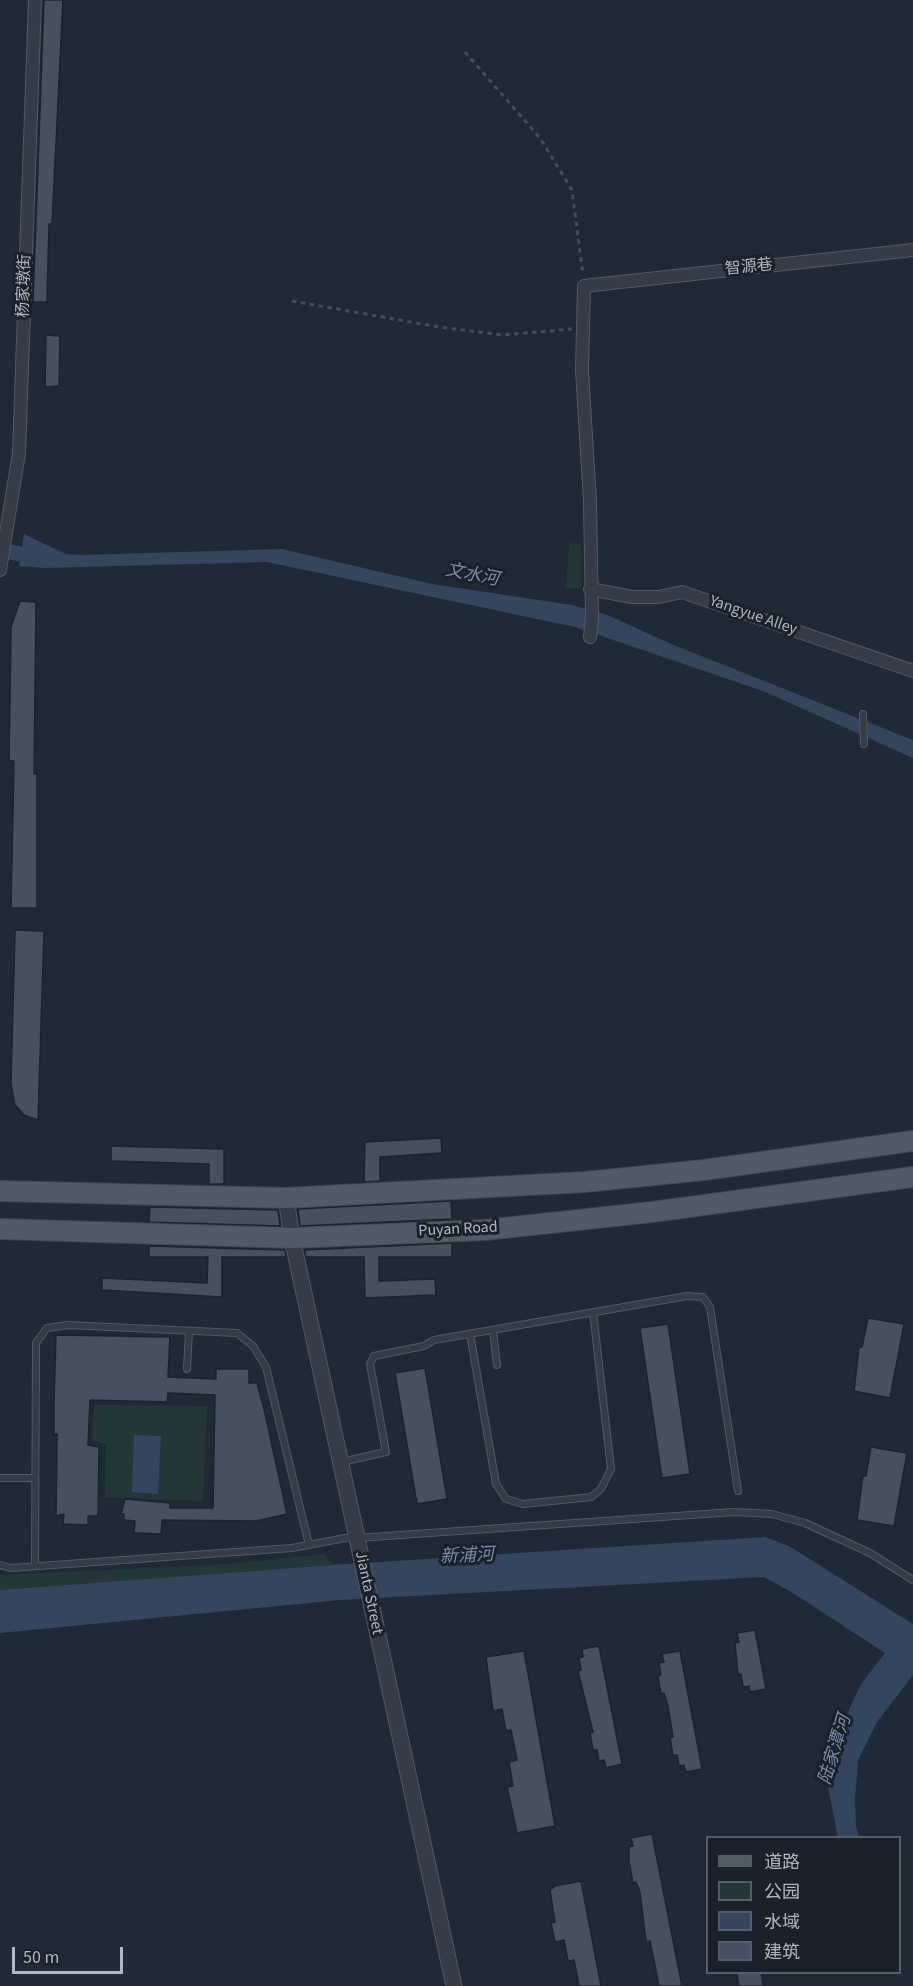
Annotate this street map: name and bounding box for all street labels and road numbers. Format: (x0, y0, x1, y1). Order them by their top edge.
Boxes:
street label: 杨家墩街 (14, 254, 36, 318)
street label: 智源巷 (724, 256, 774, 280)
street label: Yangyue Alley (707, 592, 799, 640)
street label: Puyan Road (418, 1218, 498, 1242)
street label: Jianta Street (350, 1550, 386, 1636)

